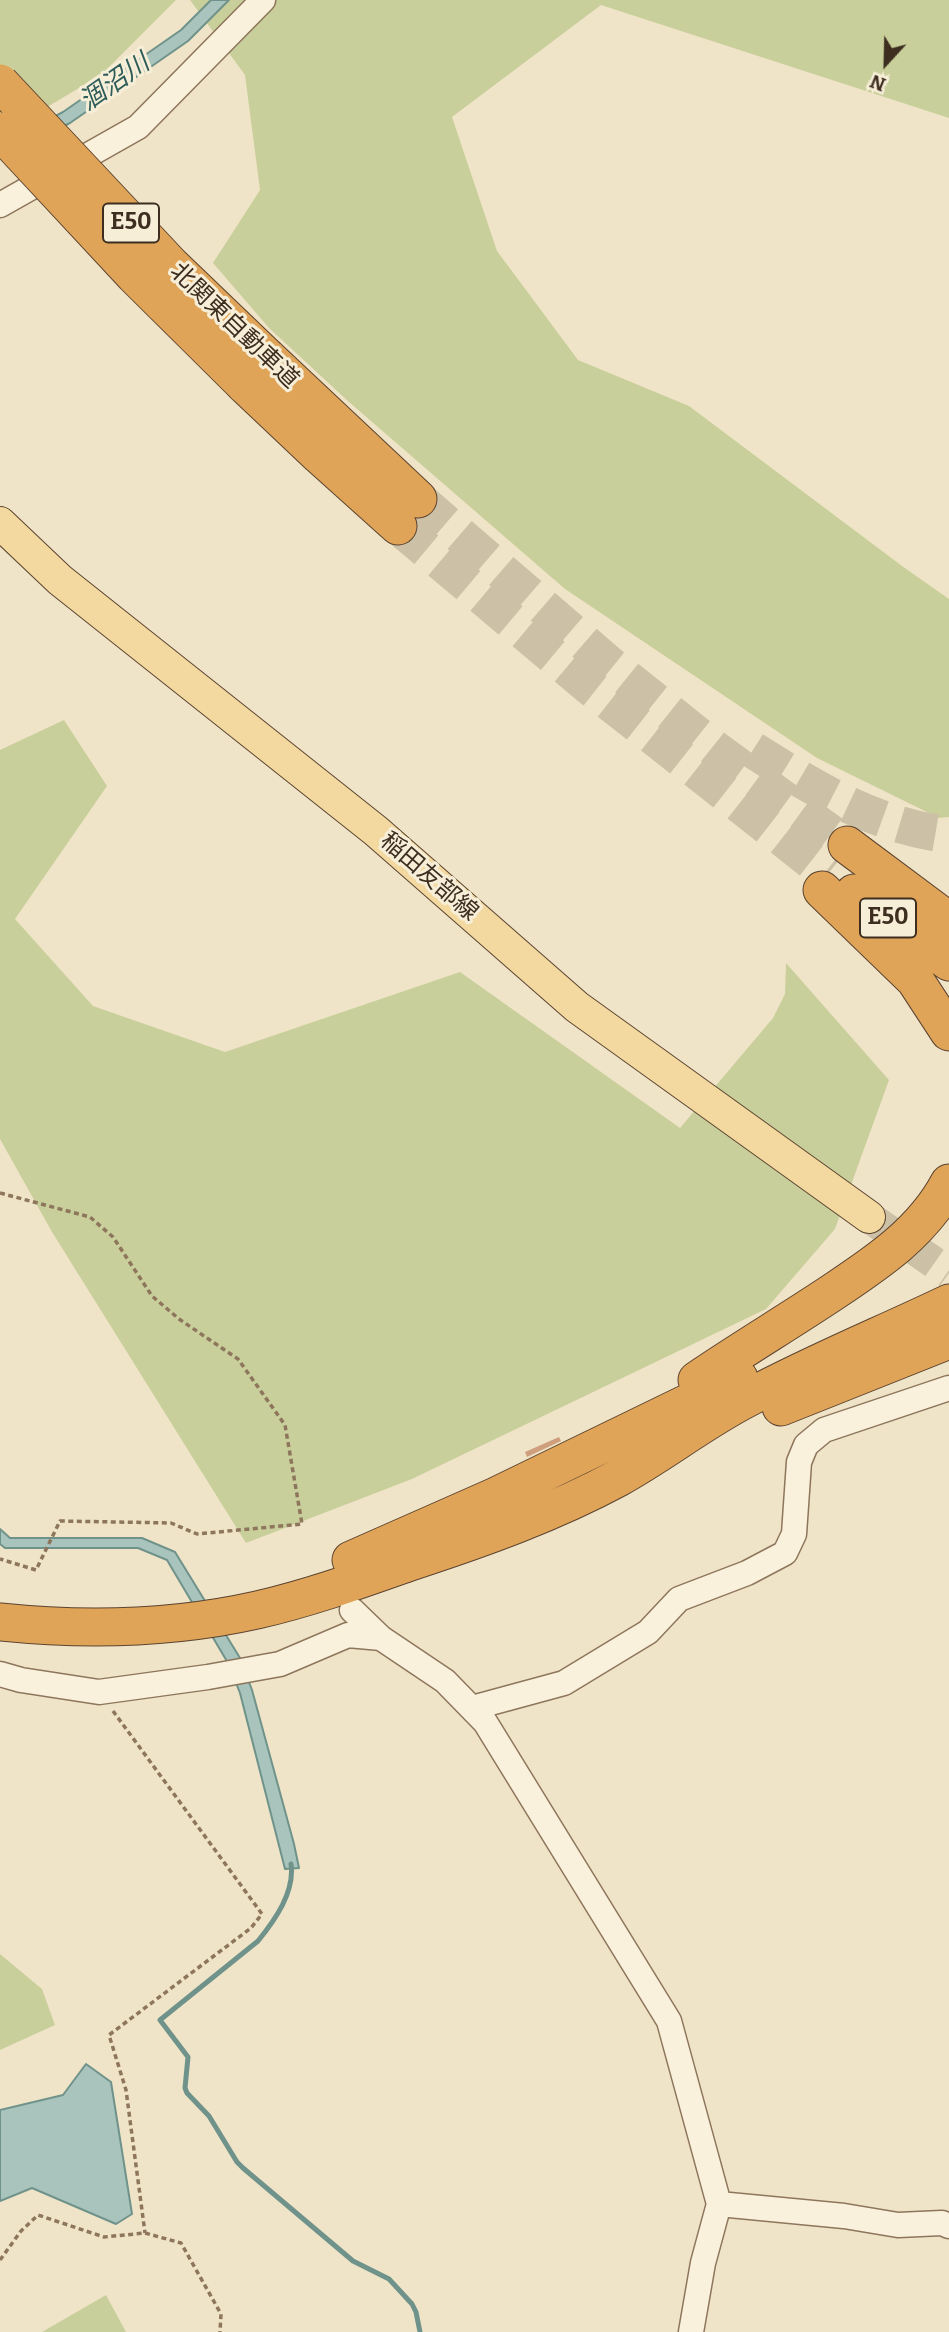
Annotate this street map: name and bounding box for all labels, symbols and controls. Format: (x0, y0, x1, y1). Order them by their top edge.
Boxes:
north arrow (851, 28, 921, 98)
water label: 涸沼川 (74, 48, 156, 118)
text: N (867, 70, 889, 96)
road number: E50 (103, 204, 159, 243)
street label: 北関東自動車道 (164, 257, 304, 395)
street label: 稲田友部線 (374, 827, 484, 927)
road number: E50 (860, 898, 916, 937)

